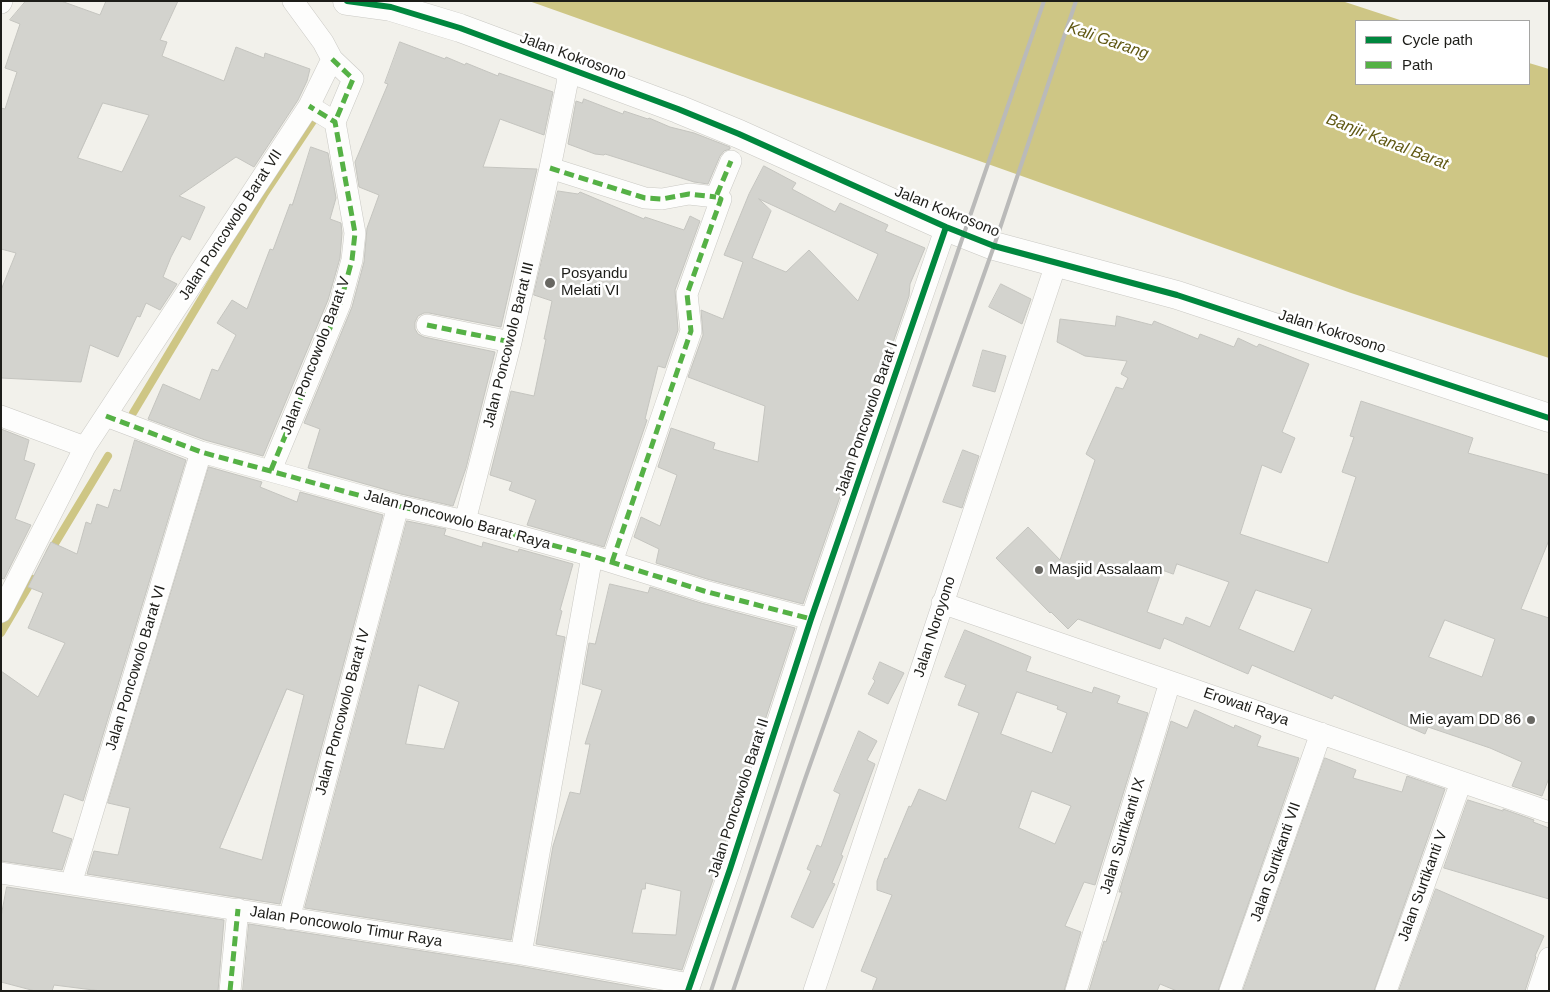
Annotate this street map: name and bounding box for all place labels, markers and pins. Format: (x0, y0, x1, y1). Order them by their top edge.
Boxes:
place label: Posyandu Melati VI (561, 265, 628, 300)
marker: Posyandu Melati VI (543, 276, 557, 290)
place label: Masjid Assalaam (1049, 561, 1162, 579)
marker: Masjid Assalaam (1033, 564, 1045, 576)
place label: Mie ayam DD 86 (1409, 711, 1521, 729)
marker: Mie ayam DD 86 (1525, 714, 1537, 726)

